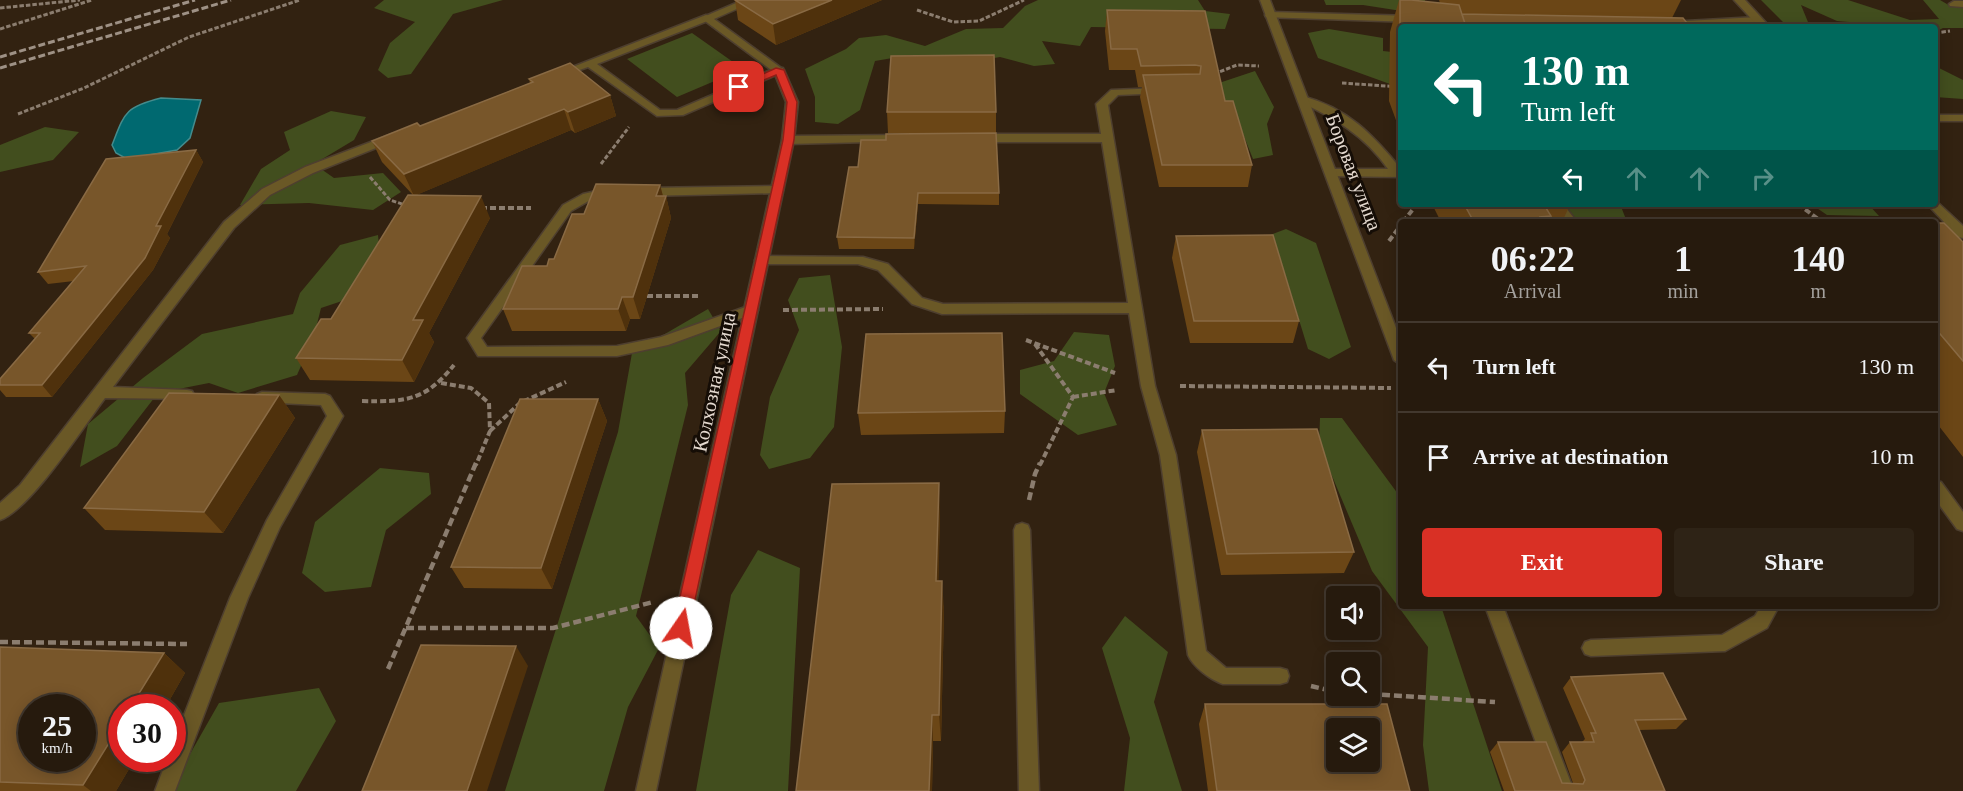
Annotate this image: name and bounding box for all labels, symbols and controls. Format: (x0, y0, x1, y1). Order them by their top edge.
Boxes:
icon: left (1422, 48, 1500, 126)
text: 130 m (1521, 48, 1630, 94)
pin (713, 61, 764, 112)
icon: arrive (722, 70, 755, 103)
text: Turn left (1521, 97, 1615, 127)
street label: Боровая улица (1321, 111, 1386, 234)
icon: left (1557, 162, 1590, 195)
icon: ahead (1620, 162, 1653, 195)
icon: ahead (1683, 162, 1716, 195)
icon: right (1746, 162, 1779, 195)
text: 06:22 (1491, 239, 1575, 279)
text: 1 (1674, 239, 1692, 279)
text: 140 (1791, 239, 1845, 279)
text: Arrival (1504, 280, 1562, 302)
text: min (1667, 280, 1699, 302)
text: m (1811, 280, 1826, 302)
street label: Колхозная улица (688, 310, 741, 454)
icon: left (1422, 351, 1455, 384)
text: Turn left (1473, 354, 1556, 379)
text: 130 m (1858, 354, 1914, 379)
icon: arrive (1422, 441, 1455, 474)
text: Arrive at destination (1473, 444, 1669, 469)
text: 10 m (1869, 444, 1914, 469)
button: Exit (1422, 528, 1662, 597)
button: Share (1674, 528, 1914, 597)
map controls (1326, 586, 1380, 772)
button: sound (1326, 586, 1380, 640)
position arrow (649, 596, 713, 660)
button: search (1326, 652, 1380, 706)
speed limit sign: 30 (108, 694, 186, 772)
text: 25 (42, 709, 72, 742)
button: layers (1326, 718, 1380, 772)
text: km/h (42, 740, 72, 756)

